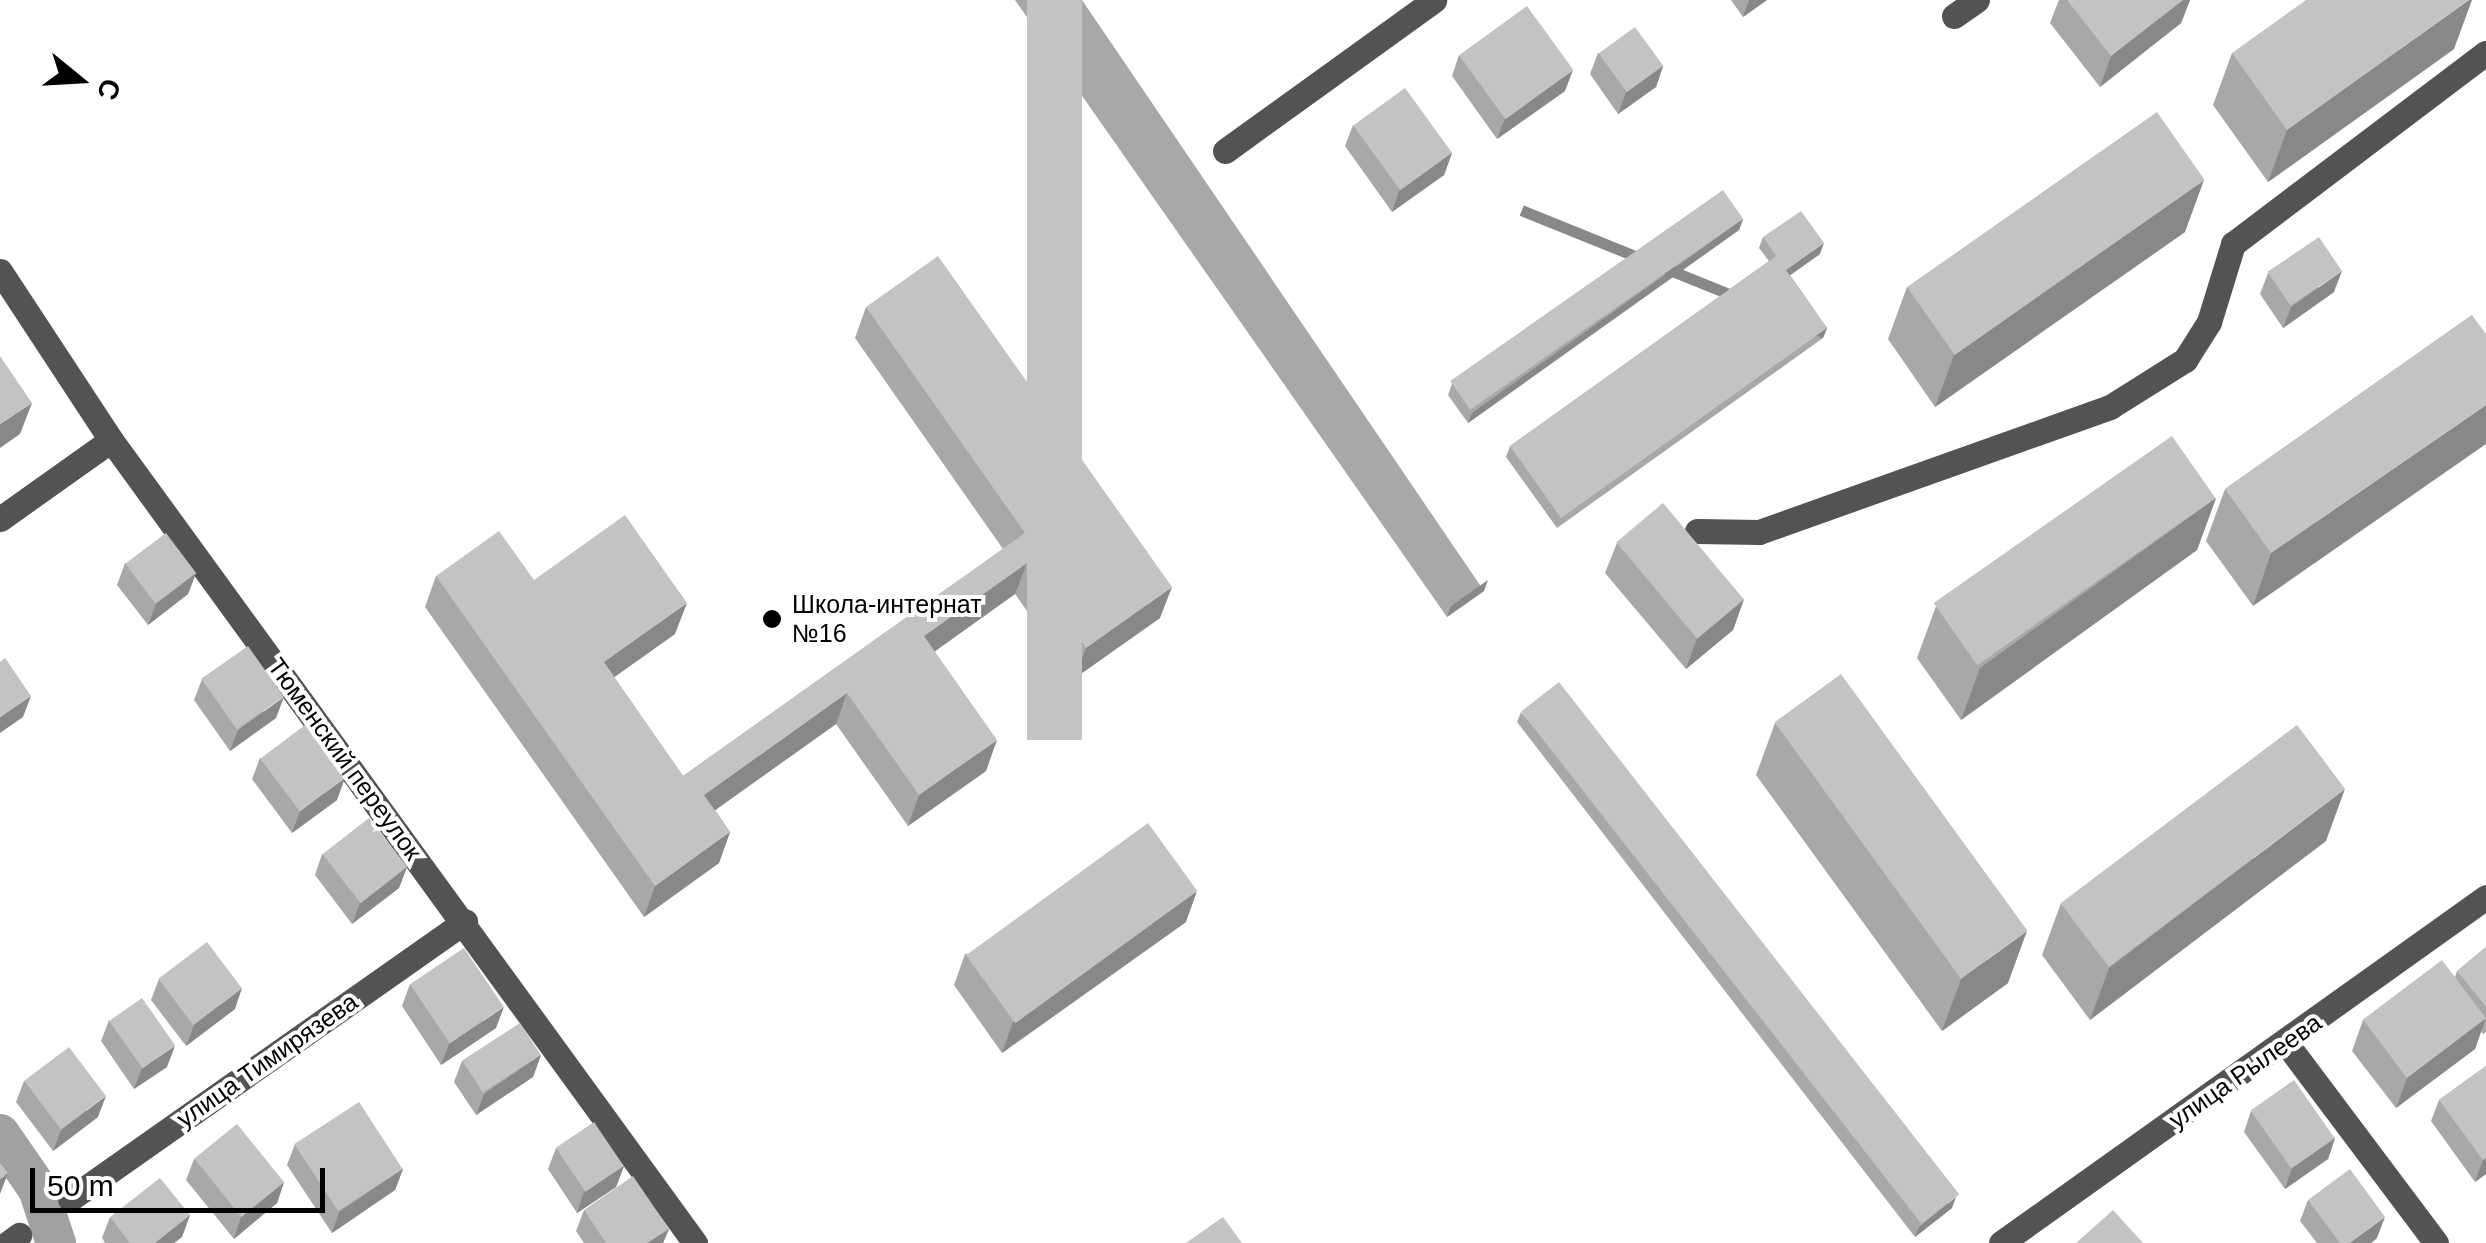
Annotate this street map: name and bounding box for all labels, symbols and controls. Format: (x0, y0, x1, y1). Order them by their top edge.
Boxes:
north arrow (30, 30, 130, 130)
text: С (91, 75, 127, 104)
place label: Школа-интернат №16 (792, 590, 982, 649)
marker: Школа-интернат №16 (761, 608, 783, 630)
street label: Тюменский переулок (262, 652, 428, 866)
street label: улица Тимирязева (171, 986, 363, 1134)
street label: улица Рылеева (2163, 1007, 2327, 1135)
scale bar (35, 1148, 330, 1210)
text: 50 m (47, 1169, 114, 1202)

